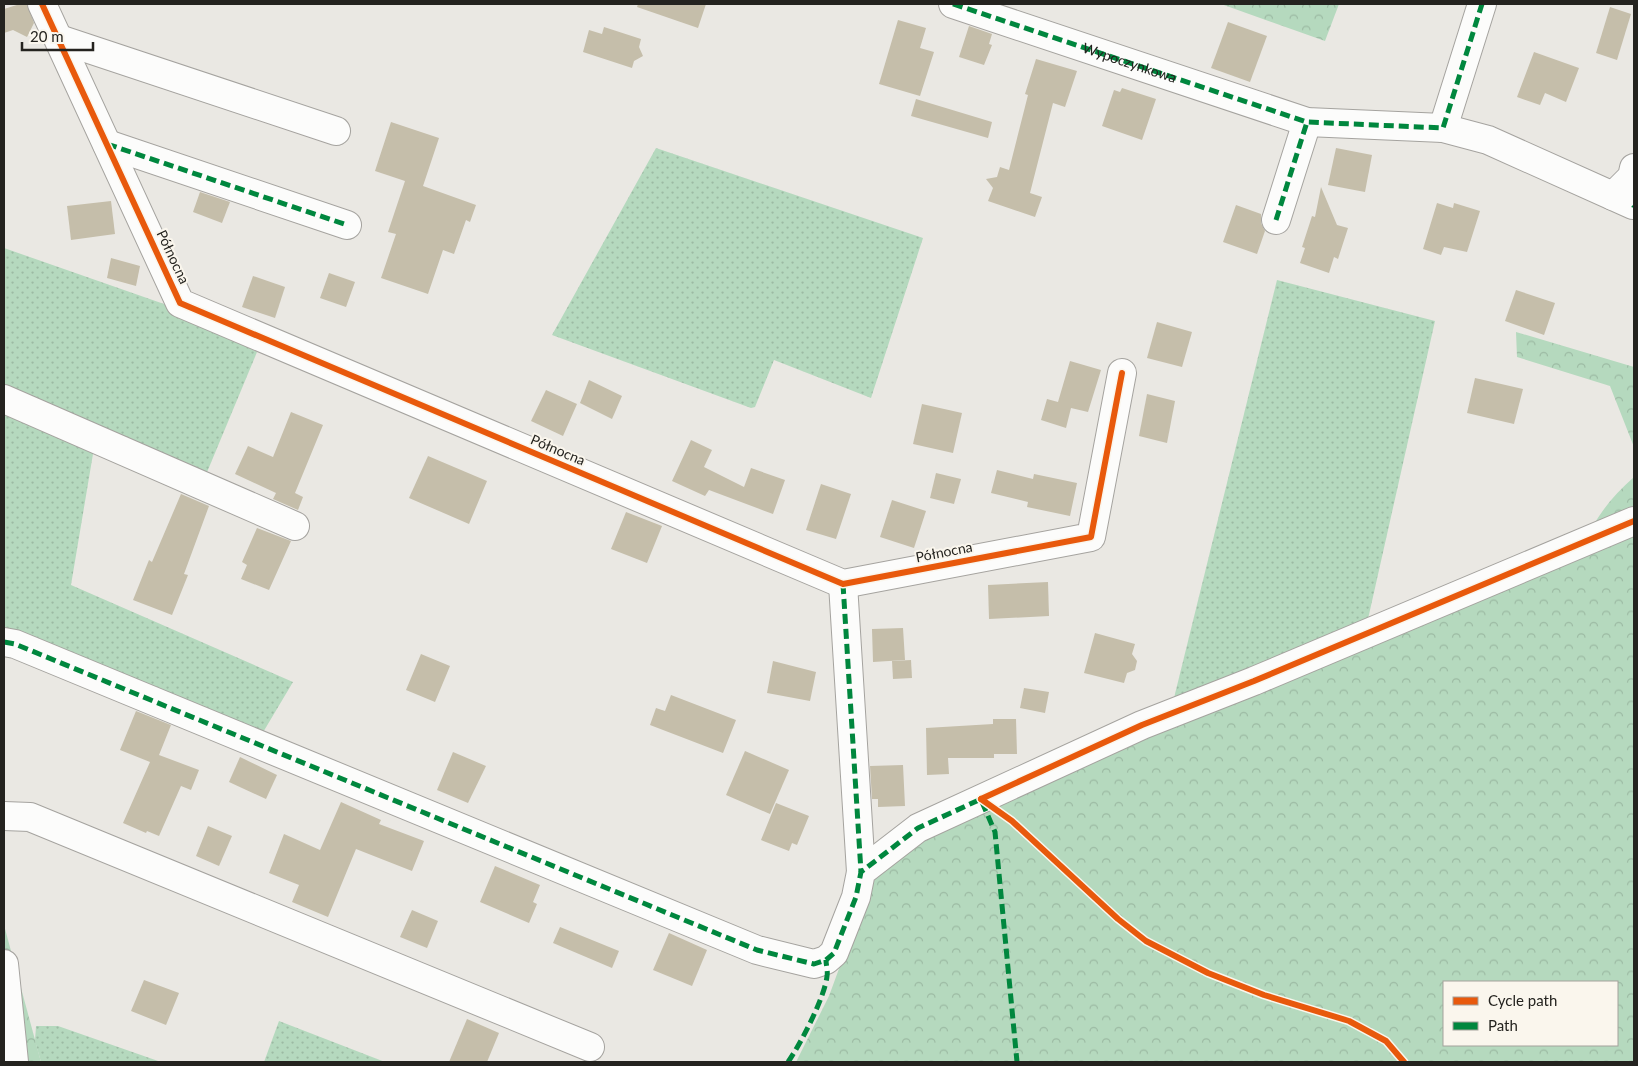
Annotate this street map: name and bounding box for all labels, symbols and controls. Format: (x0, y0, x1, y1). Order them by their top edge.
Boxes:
scale bar (22, 20, 94, 52)
text: 20 m (30, 27, 64, 45)
street label: Wypoczynkowa (1081, 39, 1179, 86)
street label: Północna (154, 227, 193, 286)
street label: Północna (528, 430, 588, 469)
street label: Północna (914, 538, 974, 565)
legend (1443, 981, 1618, 1046)
text: Cycle path (1488, 991, 1557, 1009)
text: Path (1488, 1016, 1518, 1034)

